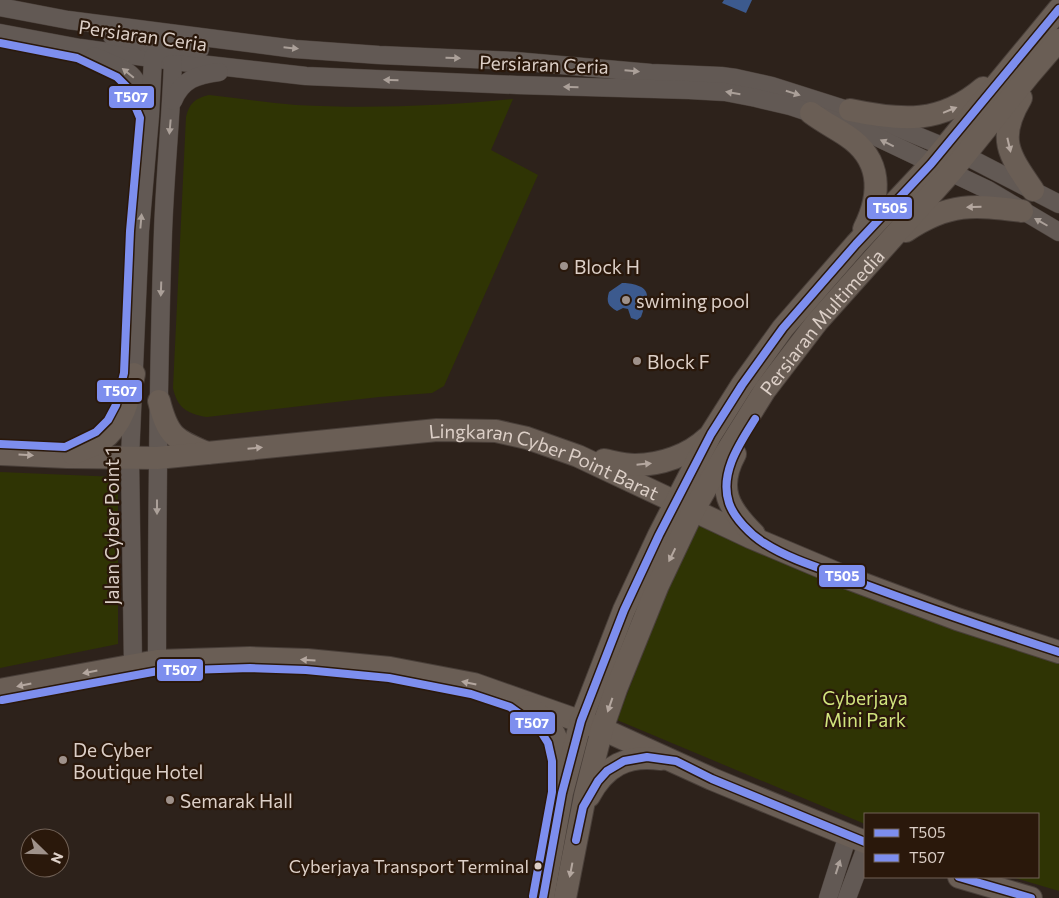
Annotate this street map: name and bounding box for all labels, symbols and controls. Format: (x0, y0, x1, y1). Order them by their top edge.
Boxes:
street label: Persiaran Ceria (77, 15, 209, 55)
one-way arrow (283, 45, 299, 53)
street label: Persiaran Ceria (479, 50, 609, 78)
one-way arrow (445, 54, 461, 62)
one-way arrow (625, 67, 641, 75)
one-way arrow (121, 68, 134, 79)
one-way arrow (383, 76, 399, 84)
one-way arrow (563, 82, 579, 90)
line badge: T507 (108, 85, 155, 109)
text: T507 (114, 88, 148, 105)
one-way arrow (725, 89, 741, 97)
one-way arrow (785, 89, 800, 97)
one-way arrow (943, 105, 957, 113)
one-way arrow (166, 120, 174, 136)
one-way arrow (1005, 137, 1013, 152)
one-way arrow (880, 139, 894, 147)
line badge: T505 (866, 196, 913, 220)
text: T505 (873, 199, 907, 216)
one-way arrow (965, 203, 981, 211)
one-way arrow (137, 212, 145, 228)
one-way arrow (1034, 217, 1047, 226)
street label: Persiaran Multimedia (754, 244, 889, 399)
place label: Block H (574, 255, 640, 278)
marker: Block H (558, 260, 570, 272)
one-way arrow (157, 282, 165, 298)
place label: swiming pool (636, 289, 750, 312)
marker: swiming pool (620, 294, 632, 306)
place label: Block F (647, 350, 710, 373)
marker: Block F (631, 355, 643, 367)
line badge: T507 (96, 379, 143, 403)
text: T507 (103, 382, 137, 399)
street label: Lingkaran Cyber Point Barat (428, 418, 663, 504)
one-way arrow (247, 444, 263, 452)
street label: Jalan Cyber Point 1 (100, 447, 123, 605)
one-way arrow (18, 451, 34, 459)
one-way arrow (636, 460, 652, 468)
one-way arrow (153, 499, 161, 515)
one-way arrow (668, 548, 676, 562)
line badge: T505 (818, 564, 866, 588)
text: T505 (825, 567, 859, 584)
one-way arrow (300, 656, 316, 664)
line badge: T507 (156, 658, 204, 682)
text: T507 (163, 661, 197, 678)
one-way arrow (82, 668, 98, 676)
one-way arrow (461, 679, 476, 687)
one-way arrow (16, 681, 32, 689)
park label: Cyberjaya Mini Park (822, 686, 908, 731)
one-way arrow (606, 698, 614, 713)
line badge: T507 (509, 711, 556, 735)
text: T507 (515, 714, 549, 731)
place label: De Cyber Boutique Hotel (73, 738, 203, 783)
marker: De Cyber Boutique Hotel (57, 754, 69, 766)
place label: Semarak Hall (180, 789, 293, 812)
marker: Semarak Hall (164, 794, 176, 806)
legend (864, 813, 1039, 878)
text: T505 (909, 823, 946, 841)
north arrow (20, 828, 70, 878)
text: T507 (909, 848, 945, 866)
text: N (48, 850, 67, 866)
place label: Cyberjaya Transport Terminal (289, 855, 529, 877)
one-way arrow (835, 859, 842, 874)
marker: Cyberjaya Transport Terminal (533, 861, 543, 871)
one-way arrow (566, 862, 574, 878)

